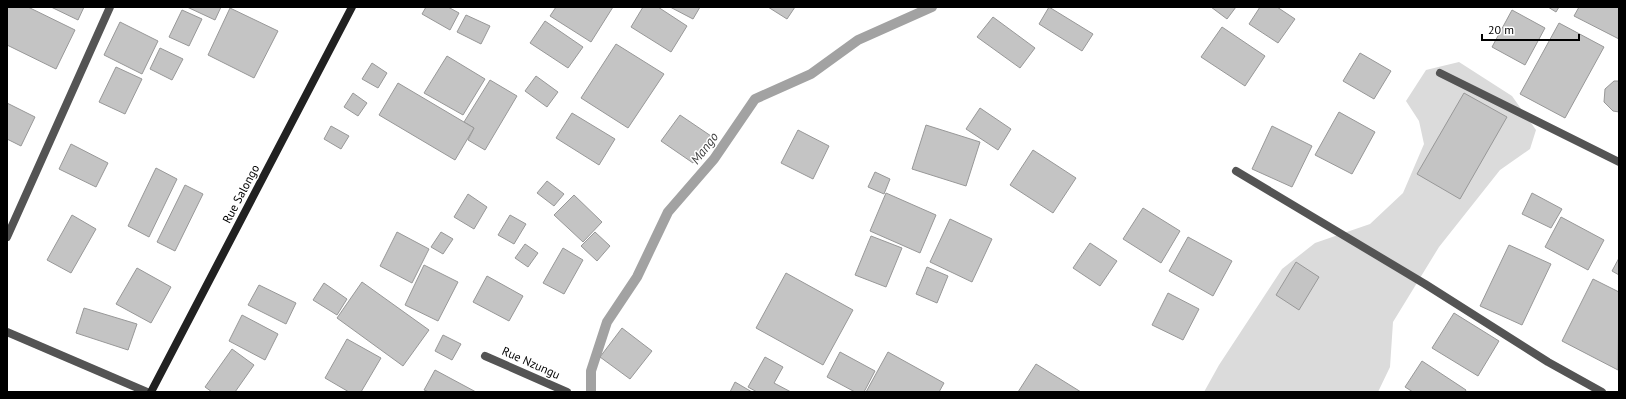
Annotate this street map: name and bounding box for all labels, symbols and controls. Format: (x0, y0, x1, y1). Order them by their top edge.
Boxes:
scale bar (1482, 16, 1579, 42)
text: 20 m (1488, 22, 1514, 37)
water label: Mango (687, 128, 722, 168)
street label: Rue Salongo (219, 162, 262, 226)
street label: Rue Nzungu (500, 343, 563, 382)

